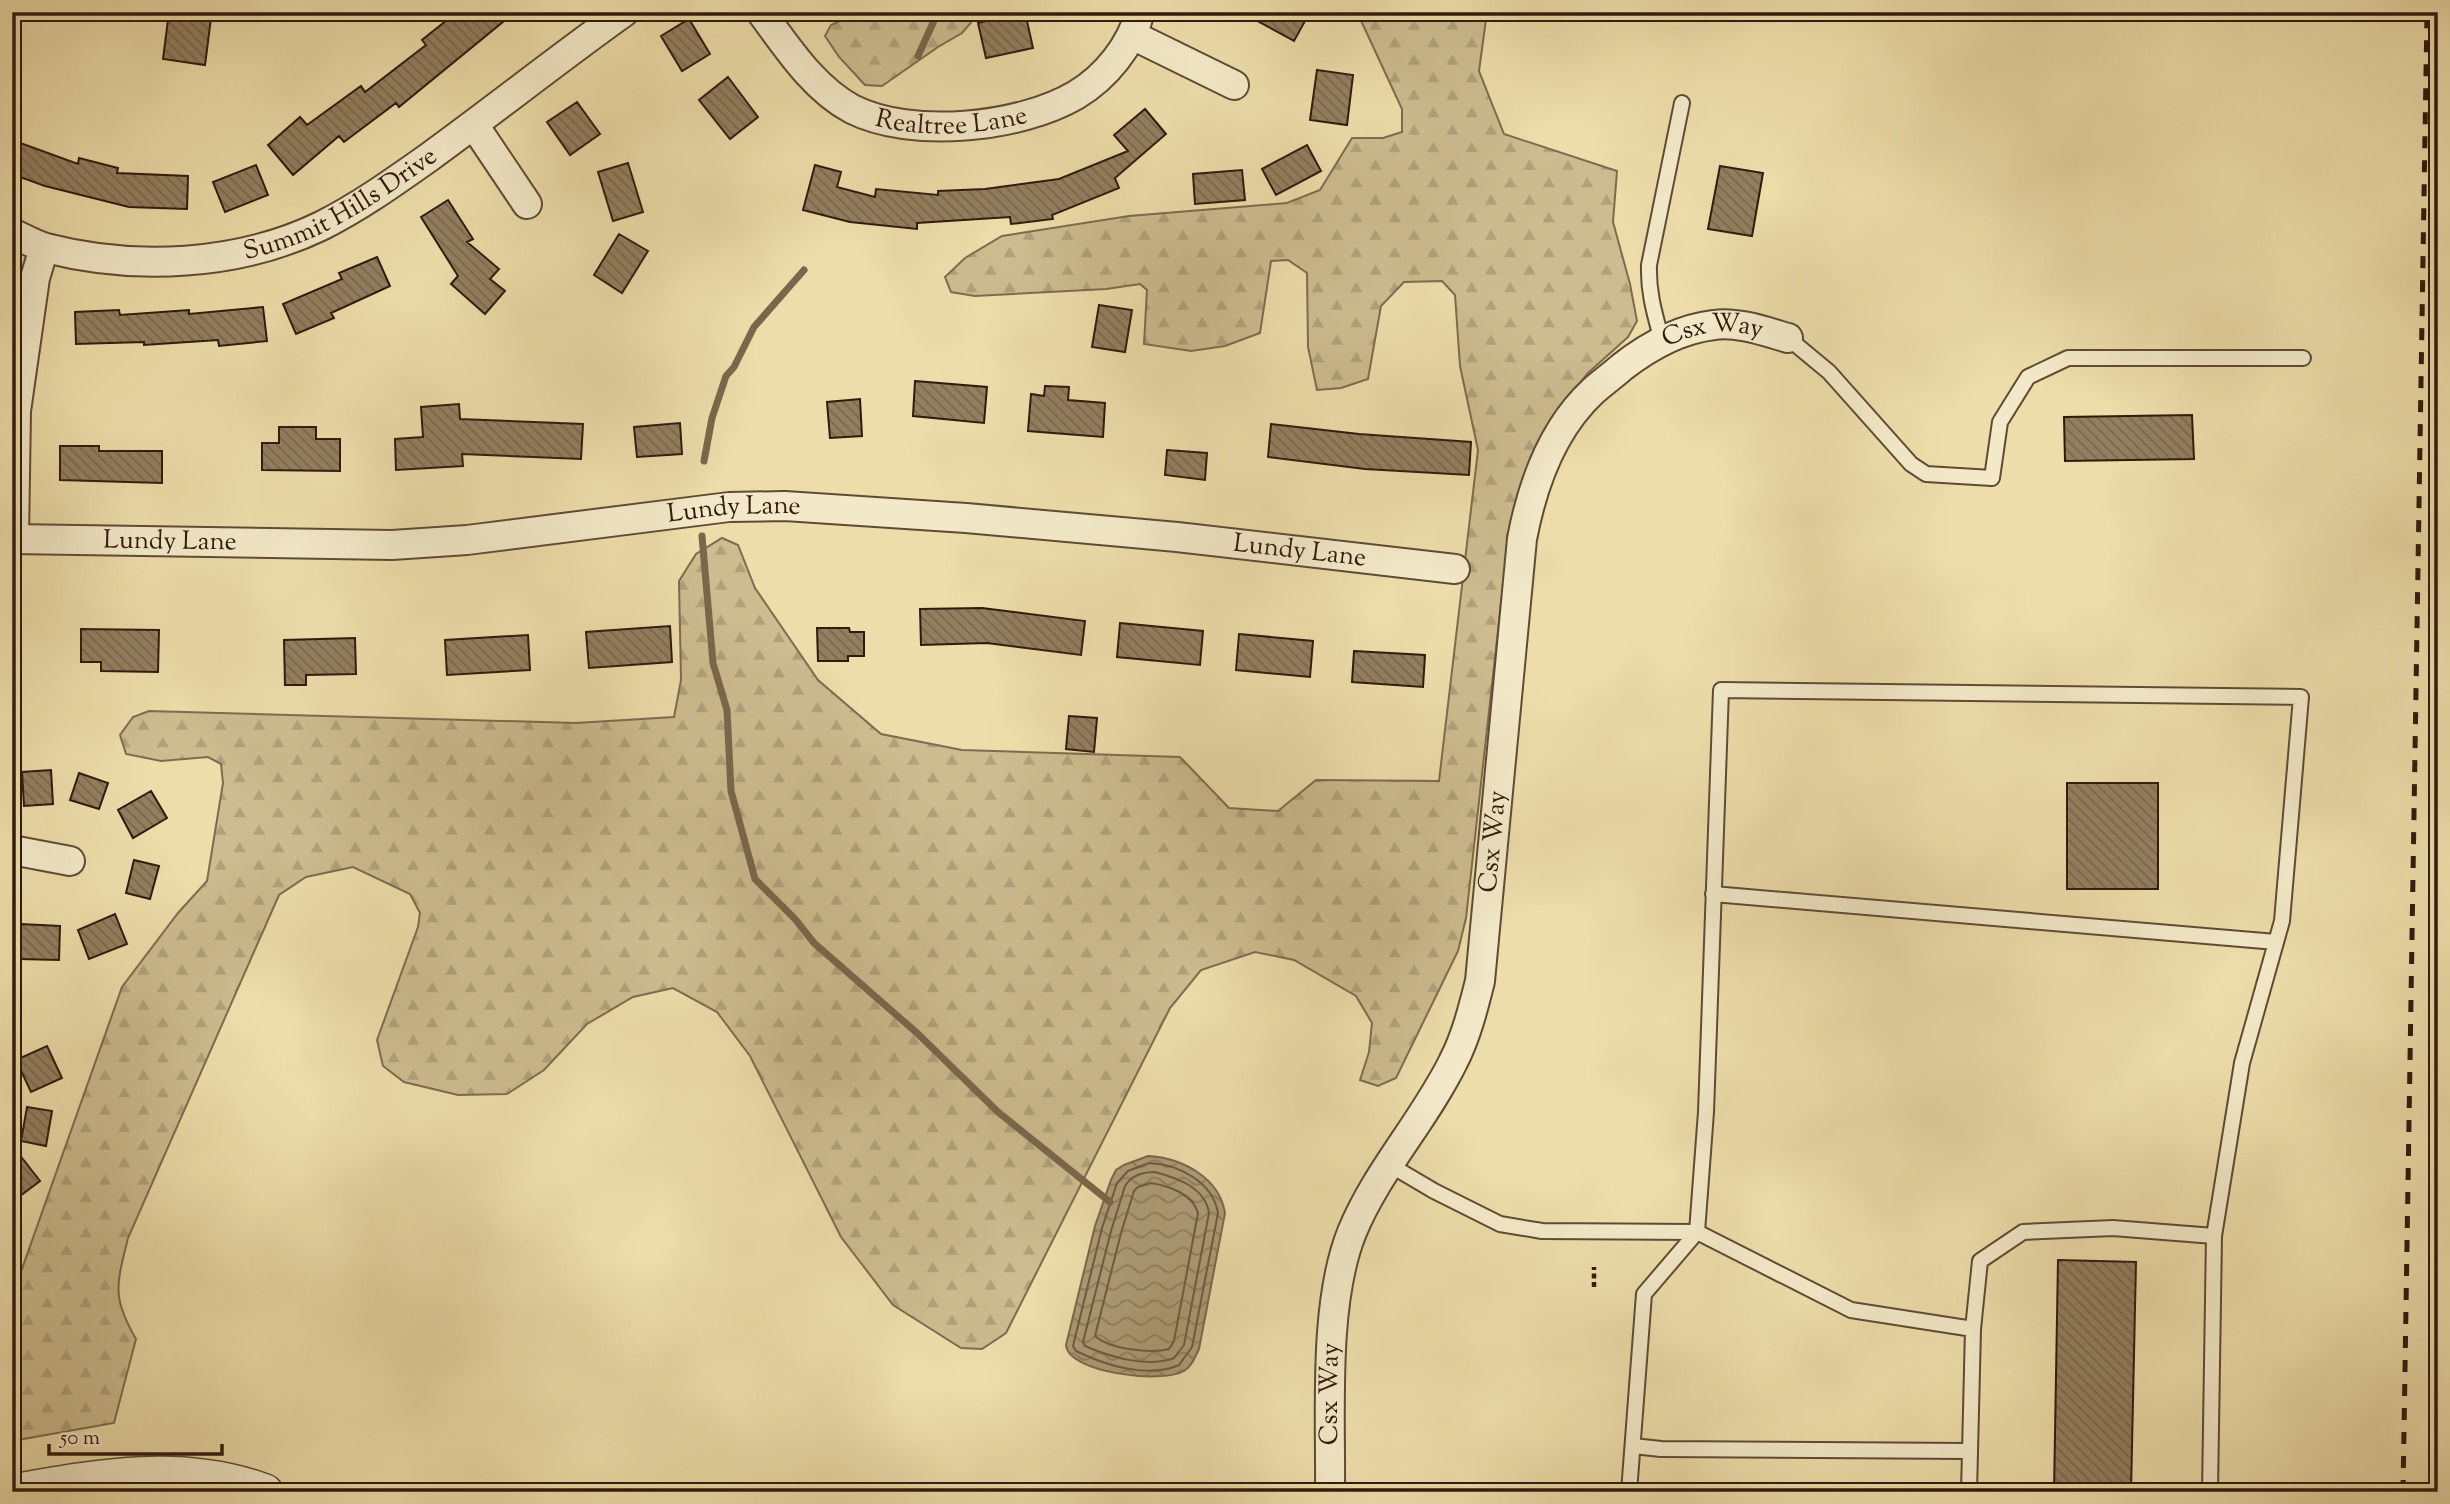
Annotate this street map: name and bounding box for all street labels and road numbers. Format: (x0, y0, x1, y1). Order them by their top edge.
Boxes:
street label: Realtree Lane (872, 97, 1031, 145)
street label: Summit Hills Drive (240, 139, 445, 270)
street label: Csx Way (1656, 306, 1767, 357)
street label: Lundy Lane (665, 487, 802, 533)
street label: Lundy Lane (103, 522, 237, 561)
street label: Lundy Lane (1231, 525, 1368, 577)
street label: Csx Way (1470, 789, 1517, 894)
street label: Csx Way (1311, 1342, 1350, 1446)

